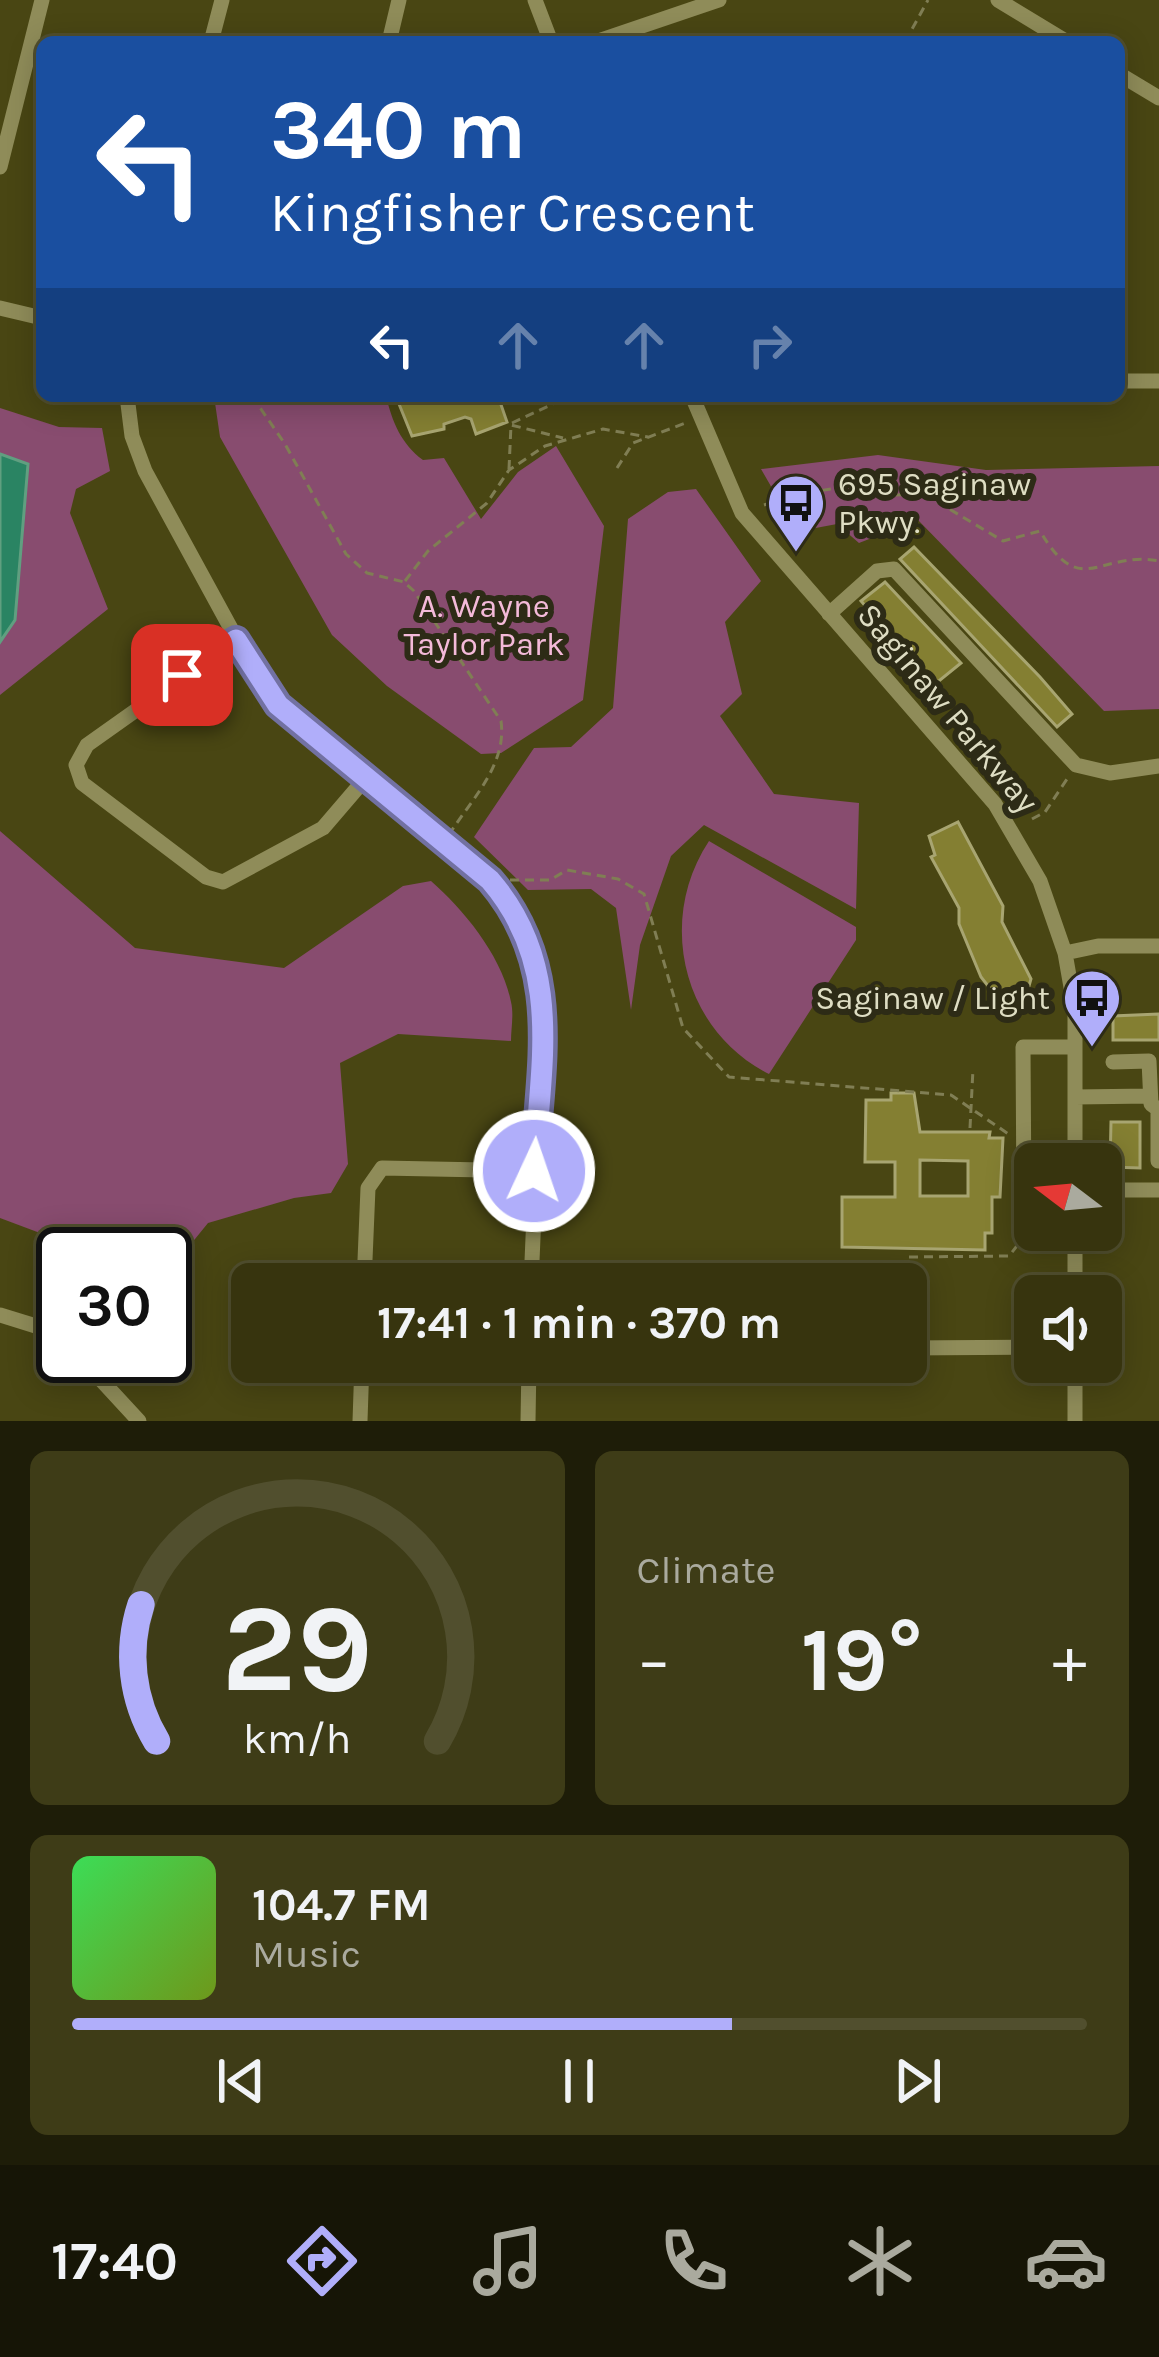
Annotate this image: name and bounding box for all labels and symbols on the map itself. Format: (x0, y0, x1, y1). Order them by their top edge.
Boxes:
place label: 695 Saginaw Pkwy. (838, 465, 1031, 541)
bus stop icon: 695 Saginaw Pkwy. (765, 472, 827, 554)
park label: A. Wayne Taylor Park (403, 587, 565, 663)
street label: Saginaw Parkway (850, 596, 1046, 820)
pin (131, 624, 233, 726)
bus stop icon: Saginaw / Light (1061, 967, 1123, 1049)
place label: Saginaw / Light (815, 979, 1050, 1017)
position arrow (471, 1108, 597, 1234)
north arrow (1014, 1143, 1122, 1251)
speed limit sign: 30 (36, 1227, 192, 1383)

